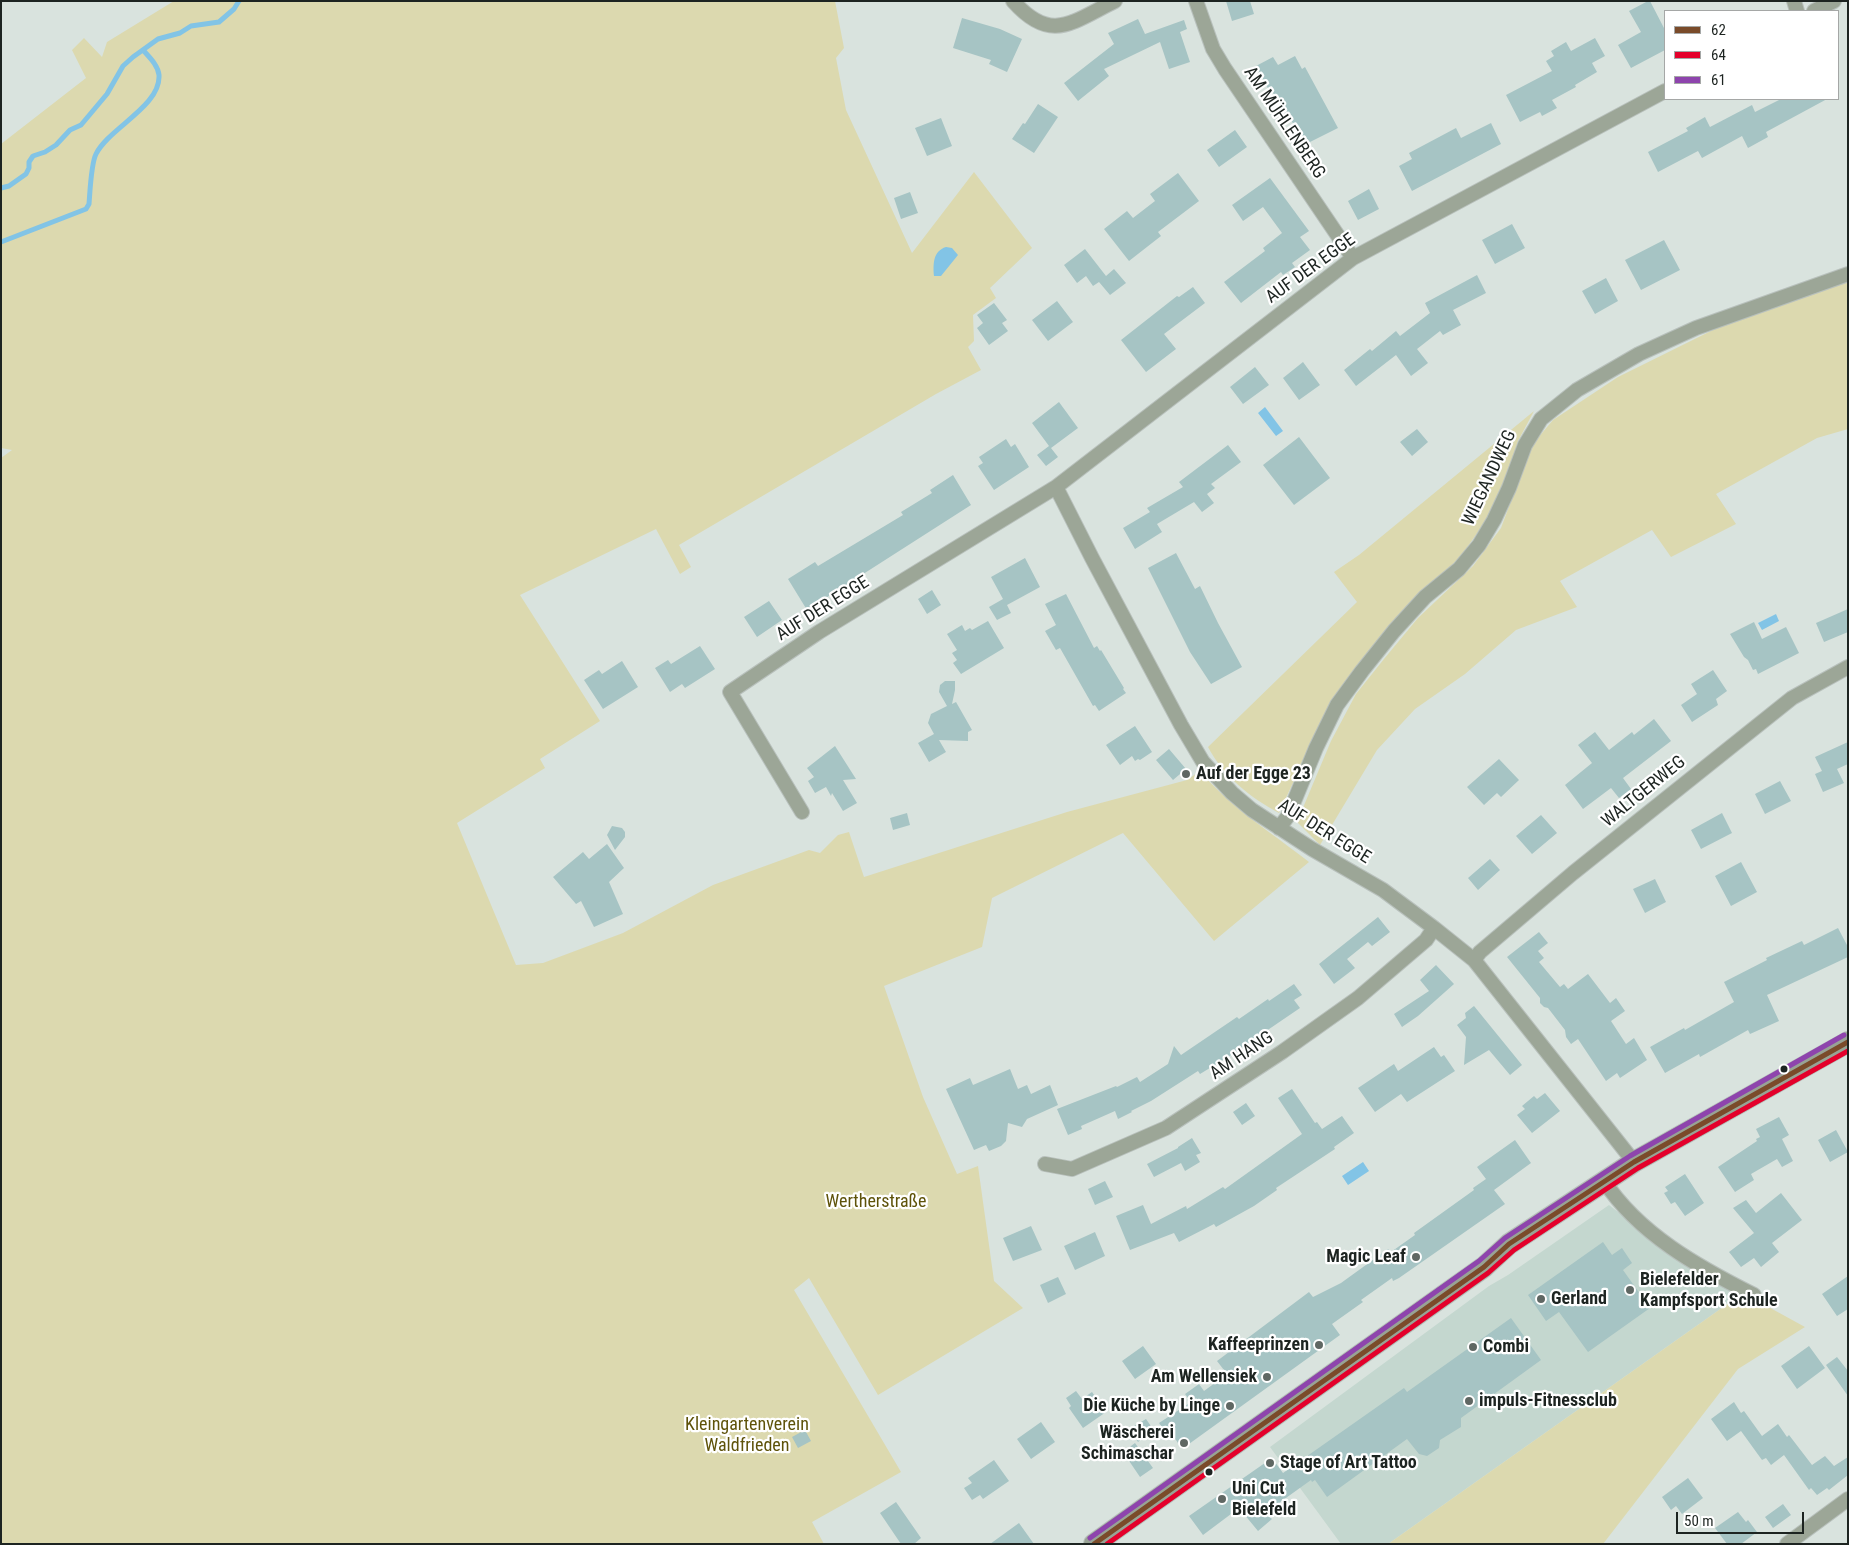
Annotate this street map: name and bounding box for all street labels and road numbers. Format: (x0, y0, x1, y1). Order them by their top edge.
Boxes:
street label: AM MÜHLENBERG (1239, 63, 1329, 183)
street label: AUF DER EGGE (1262, 229, 1360, 309)
street label: WIEGANDWEG (1458, 427, 1522, 529)
street label: AUF DER EGGE (773, 572, 873, 646)
street label: WALTGERWEG (1598, 752, 1690, 832)
street label: AUF DER EGGE (1274, 795, 1374, 869)
street label: AM HANG (1206, 1027, 1278, 1085)

